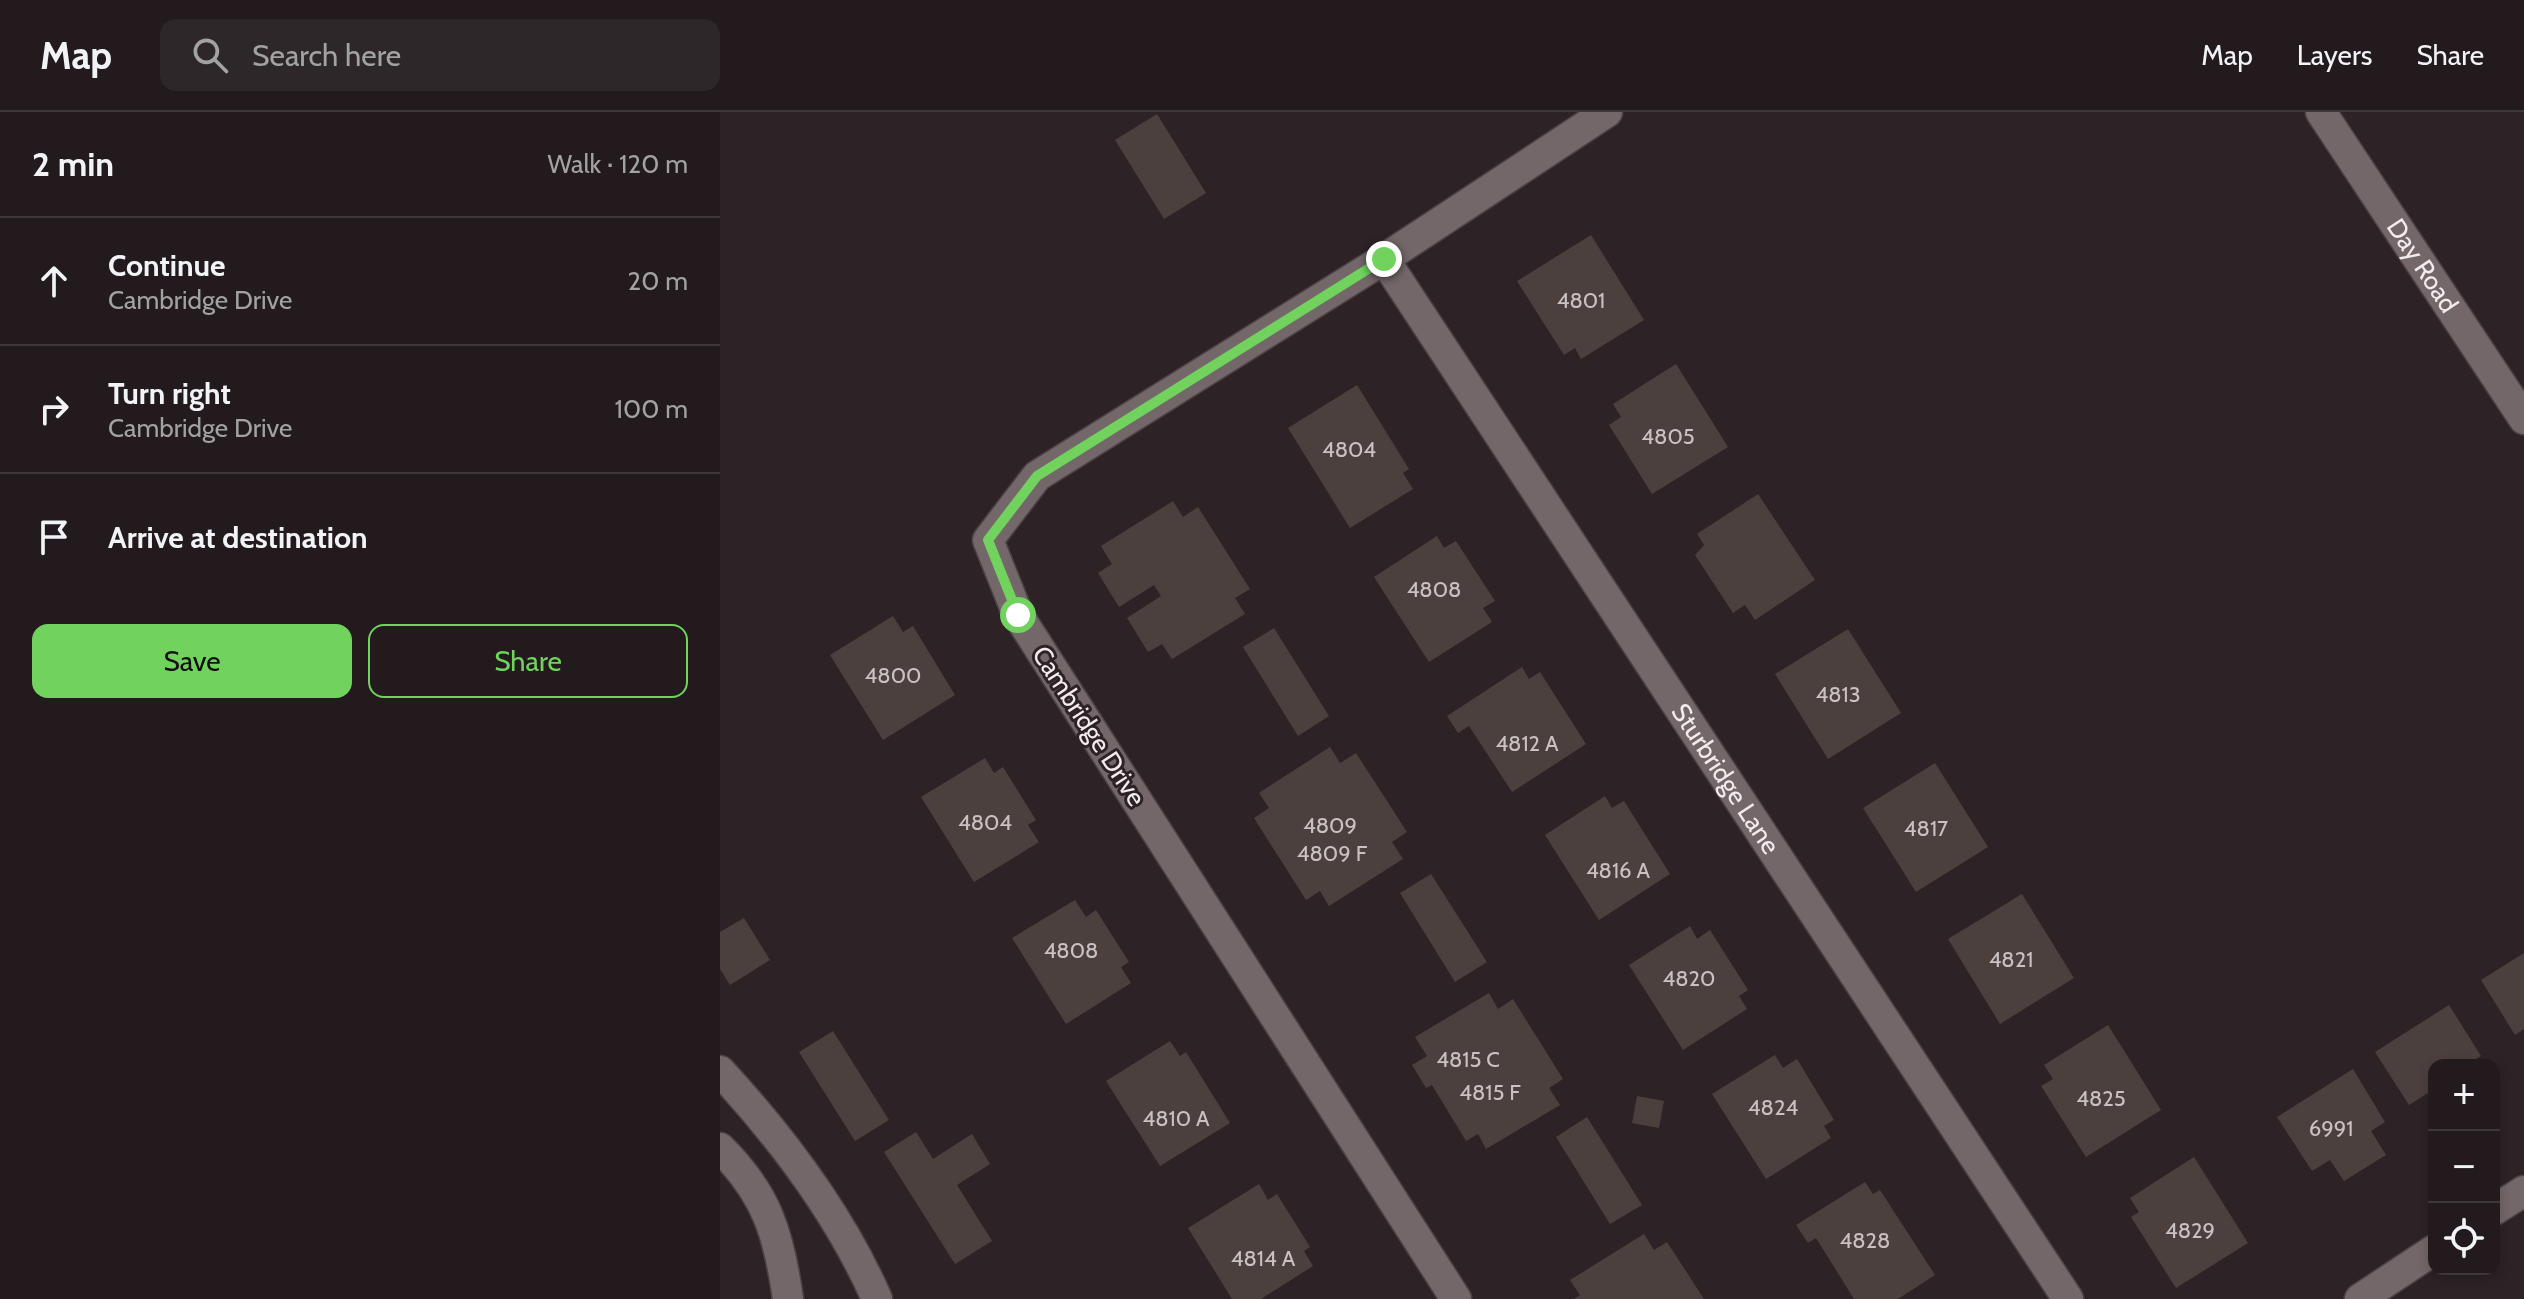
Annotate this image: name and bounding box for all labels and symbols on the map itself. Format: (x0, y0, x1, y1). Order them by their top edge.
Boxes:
street label: Day Road (2380, 212, 2465, 319)
route end (1366, 241, 1402, 277)
house number: 4801 (1557, 287, 1605, 314)
house number: 4805 (1641, 423, 1695, 450)
house number: 4804 (1322, 436, 1376, 463)
house number: 4808 (1407, 576, 1461, 603)
route start (1000, 597, 1036, 633)
street label: Cambridge Drive (1025, 640, 1153, 812)
house number: 4800 (865, 662, 921, 689)
house number: 4813 (1815, 681, 1861, 708)
street label: Sturbridge Lane (1665, 697, 1787, 860)
house number: 4812 A (1495, 730, 1559, 757)
house number: 4804 (958, 809, 1012, 836)
house number: 4809 (1303, 812, 1357, 839)
house number: 4817 (1904, 815, 1948, 842)
house number: 4809 F (1297, 840, 1368, 867)
house number: 4816 A (1586, 857, 1651, 884)
house number: 4808 (1044, 937, 1098, 964)
house number: 4821 (1989, 946, 2033, 973)
house number: 4820 (1663, 965, 1715, 992)
house number: 4815 C (1436, 1046, 1500, 1073)
house number: 4815 F (1459, 1079, 1521, 1106)
house number: 4825 (2076, 1085, 2126, 1112)
house number: 4824 (1748, 1094, 1798, 1121)
house number: 4810 A (1142, 1105, 1210, 1132)
house number: 6991 (2309, 1115, 2353, 1142)
house number: 4829 (2165, 1217, 2215, 1244)
house number: 4828 (1840, 1227, 1890, 1254)
house number: 4814 A (1231, 1245, 1296, 1272)

